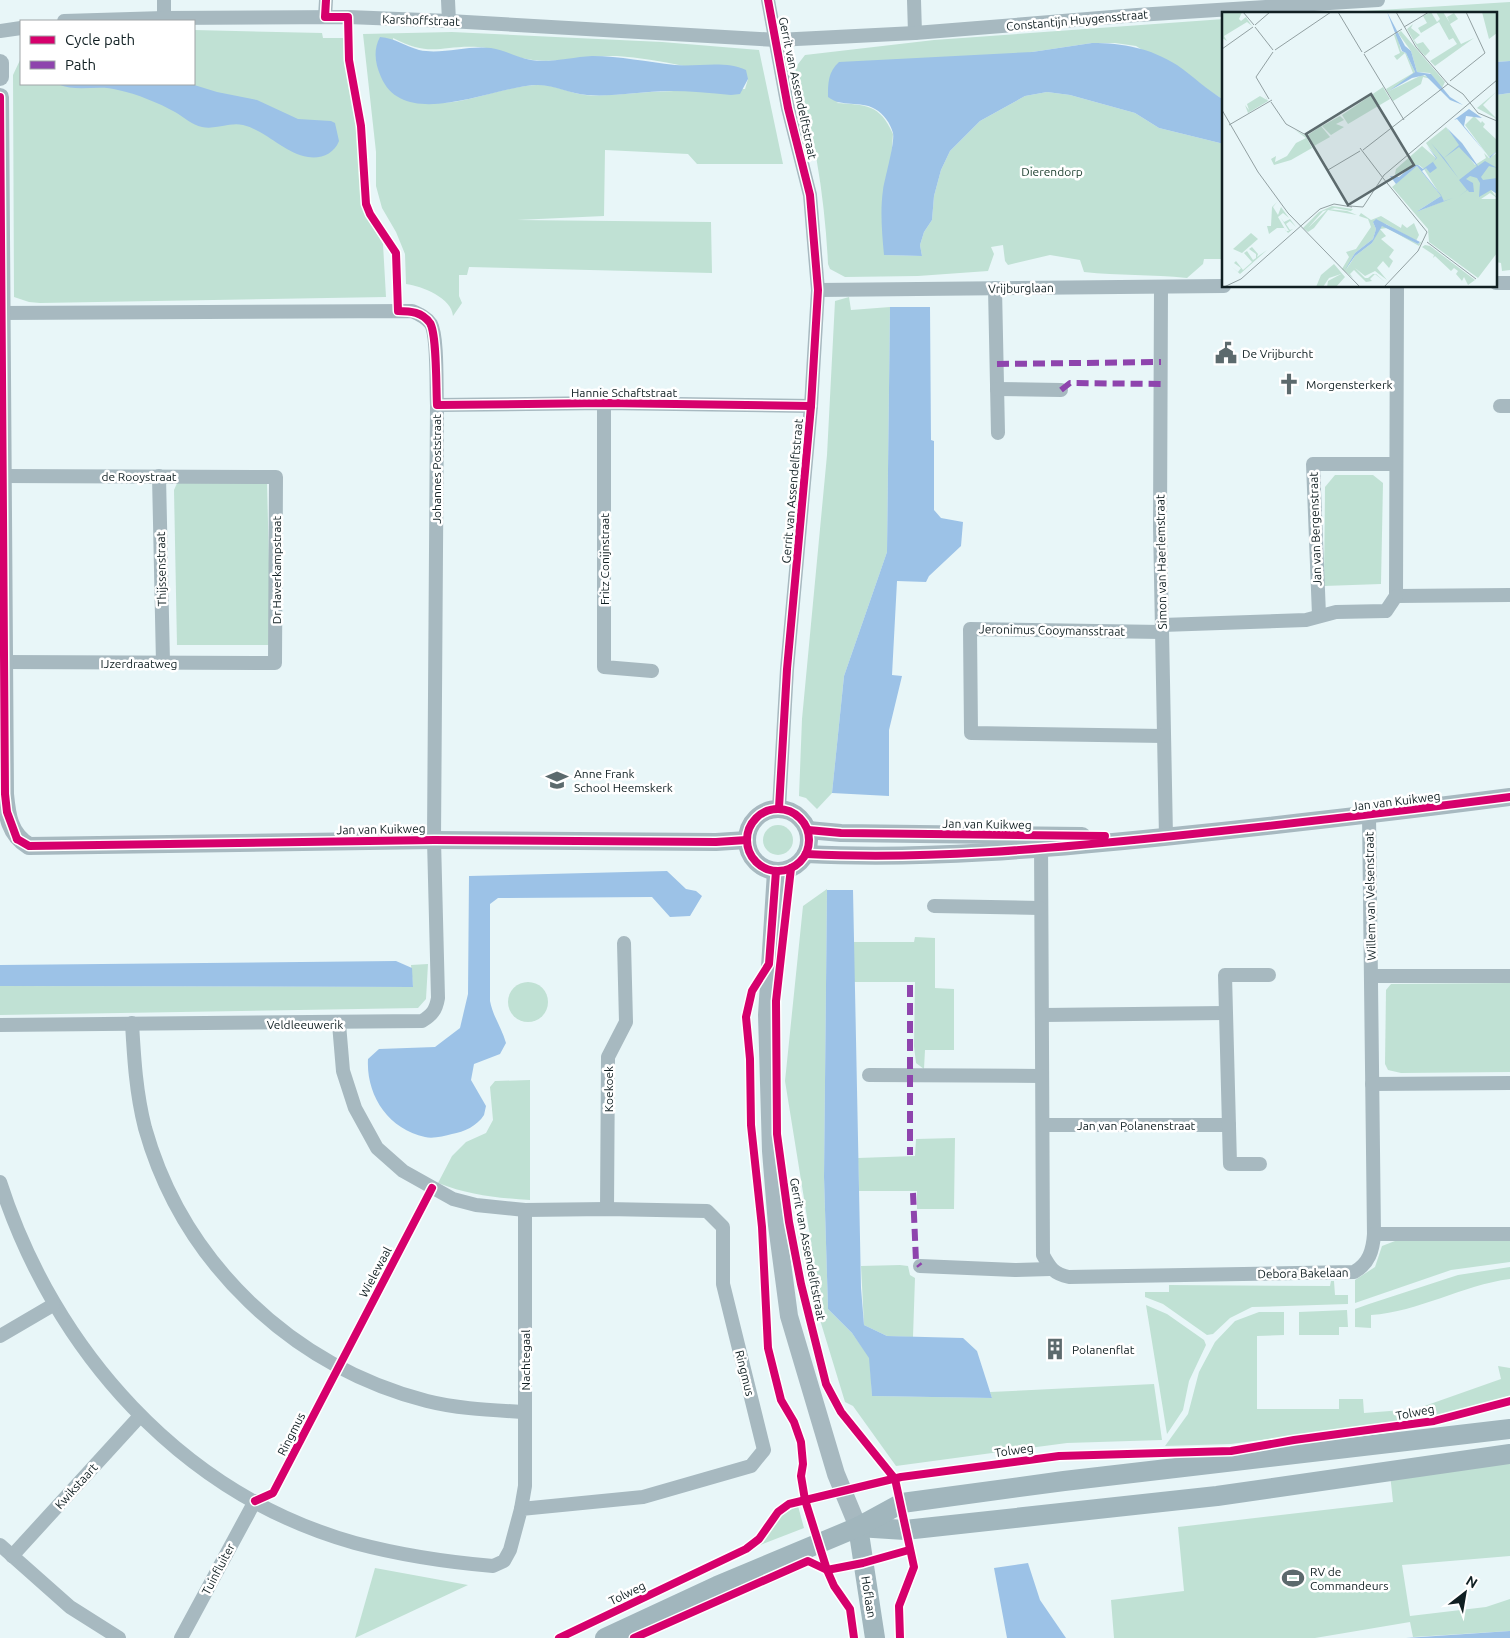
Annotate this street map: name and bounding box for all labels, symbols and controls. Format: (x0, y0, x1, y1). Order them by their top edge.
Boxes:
street label: Constantijn Huygensstraat (1006, 7, 1149, 33)
street label: Karshoffstraat (382, 12, 460, 28)
inset map (1222, 12, 1498, 288)
street label: Gerrit van Assendelftstraat (777, 16, 820, 161)
legend (20, 20, 195, 85)
text: Cycle path (65, 31, 135, 48)
text: Path (65, 56, 96, 73)
park label: Dierendorp (1021, 165, 1083, 178)
street label: Vrijburglaan (988, 281, 1054, 295)
public building icon: De Vrijburcht (1213, 340, 1239, 366)
place label: De Vrijburcht (1242, 347, 1313, 360)
church icon: Morgensterkerk (1276, 371, 1302, 397)
place label: Morgensterkerk (1306, 378, 1393, 391)
street label: Hannie Schaftstraat (571, 386, 677, 399)
street label: Johannes Poststraat (430, 414, 443, 524)
street label: Gerrit van Assendelftstraat (779, 418, 805, 564)
street label: de Rooystraat (101, 470, 177, 483)
street label: Jan van Bergenstraat (1307, 472, 1323, 586)
street label: Simon van Haerlemstraat (1153, 494, 1169, 630)
street label: Fritz Conijnstraat (598, 513, 611, 605)
street label: Dr Haverkampstraat (270, 516, 283, 624)
street label: Thijssenstraat (154, 531, 168, 606)
street label: Jeronimus Cooymansstraat (979, 622, 1126, 638)
street label: IJzerdraatweg (101, 657, 177, 670)
school or university icon: Anne Frank School Heemskerk (544, 767, 570, 793)
place label: Anne Frank School Heemskerk (574, 767, 673, 794)
street label: Jan van Kuikweg (1351, 789, 1441, 813)
street label: Jan van Kuikweg (942, 817, 1032, 831)
street label: Jan van Kuikweg (336, 822, 426, 836)
street label: Willem van Velsenstraat (1362, 831, 1378, 961)
street label: Veldleeuwerik (267, 1018, 343, 1031)
street label: Koekoek (602, 1066, 615, 1112)
street label: Jan van Polanenstraat (1077, 1119, 1196, 1132)
street label: Gerrit van Assendelftstraat (788, 1177, 828, 1322)
street label: Wielewaal (356, 1244, 394, 1300)
street label: Debora Bakelaan (1257, 1266, 1349, 1280)
street label: Nachtegaal (519, 1330, 532, 1390)
building icon: Polanenflat (1042, 1336, 1068, 1362)
place label: Polanenflat (1072, 1343, 1135, 1356)
street label: Ringmus (733, 1349, 757, 1397)
street label: Tolweg (1395, 1402, 1435, 1422)
street label: Ringmus (275, 1410, 307, 1458)
street label: Tolweg (994, 1441, 1034, 1459)
street label: Kwikstaart (52, 1460, 100, 1511)
street label: Tuinfluiter (199, 1541, 237, 1597)
sports icon: RV de Commandeurs (1280, 1565, 1306, 1591)
place label: RV de Commandeurs (1310, 1565, 1388, 1592)
north arrow (1440, 1568, 1490, 1618)
text: N (1463, 1572, 1480, 1591)
street label: Hoflaan (859, 1575, 879, 1619)
street label: Tolweg (607, 1579, 647, 1607)

